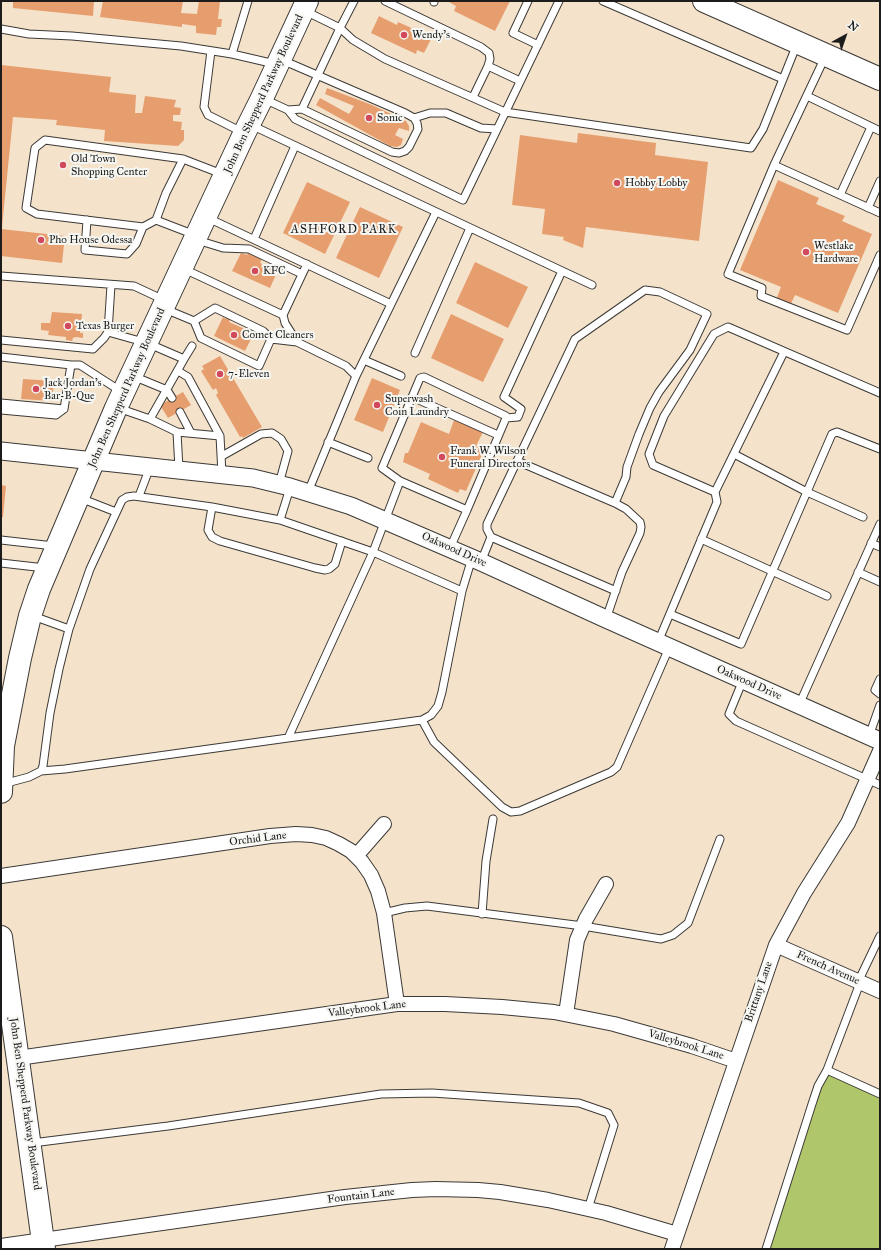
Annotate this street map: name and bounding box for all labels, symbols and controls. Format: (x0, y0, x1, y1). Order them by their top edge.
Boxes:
street label: John Ben Shepperd Parkway Boulevard (221, 12, 307, 176)
north arrow (825, 16, 865, 56)
text: N (845, 18, 861, 34)
place label: Wendy's (412, 28, 450, 42)
marker: Wendy's (399, 30, 409, 40)
place label: Sonic (377, 111, 403, 125)
marker: Sonic (364, 113, 374, 123)
place label: Old Town Shopping Center (71, 152, 147, 178)
marker: Old Town Shopping Center (58, 160, 68, 170)
place label: Hobby Lobby (625, 176, 687, 190)
marker: Hobby Lobby (612, 178, 622, 188)
district label: ASHFORD PARK (291, 223, 397, 237)
place label: Pho House Odessa (49, 233, 132, 247)
marker: Pho House Odessa (36, 235, 46, 245)
place label: Westlake Hardware (814, 239, 858, 265)
marker: Westlake Hardware (801, 247, 811, 257)
place label: KFC (263, 264, 285, 278)
marker: KFC (250, 266, 260, 276)
street label: John Ben Shepperd Parkway Boulevard (86, 306, 168, 470)
place label: Texas Burger (76, 319, 134, 333)
marker: Texas Burger (63, 321, 73, 331)
place label: Comet Cleaners (242, 328, 313, 342)
marker: Comet Cleaners (229, 330, 239, 340)
place label: 7-Eleven (228, 367, 269, 381)
marker: 7-Eleven (215, 369, 225, 379)
place label: Jack Jordan's Bar-B-Que (44, 376, 102, 402)
marker: Jack Jordan's Bar-B-Que (31, 384, 41, 394)
place label: Superwash Coin Laundry (385, 392, 449, 418)
marker: Superwash Coin Laundry (372, 400, 382, 410)
place label: Frank W. Wilson Funeral Directors (450, 444, 530, 470)
marker: Frank W. Wilson Funeral Directors (437, 452, 447, 462)
street label: Oakwood Drive (419, 530, 489, 570)
street label: Oakwood Drive (714, 663, 784, 703)
street label: Orchid Lane (229, 829, 287, 849)
street label: French Avenue (794, 948, 862, 988)
street label: Brittany Lane (742, 960, 776, 1024)
street label: Valleybrook Lane (327, 998, 407, 1020)
street label: John Ben Shepperd Parkway Boulevard (6, 1017, 44, 1191)
street label: Valleybrook Lane (647, 1027, 725, 1063)
street label: Fountain Lane (327, 1185, 395, 1207)

